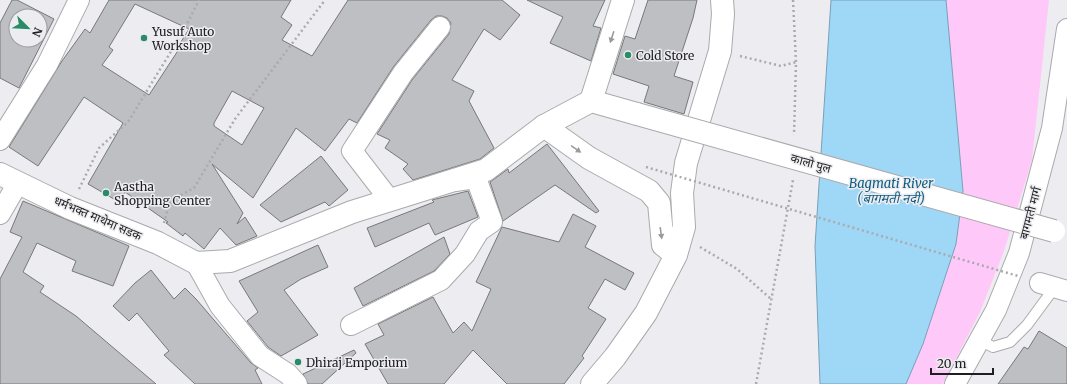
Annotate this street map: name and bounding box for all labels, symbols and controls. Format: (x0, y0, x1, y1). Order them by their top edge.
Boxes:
north arrow (8, 8, 48, 48)
place label: Yusuf Auto Workshop (151, 24, 214, 53)
text: N (29, 25, 45, 39)
one-way arrow (609, 32, 615, 44)
marker: Yusuf Auto Workshop (139, 33, 149, 43)
place label: Cold Store (636, 48, 694, 63)
marker: Cold Store (623, 50, 633, 60)
one-way arrow (571, 145, 581, 153)
street label: कालो पुल (789, 150, 834, 177)
water label: Bagmati River (बागमती नदी) (849, 175, 934, 207)
place label: Aastha Shopping Center (113, 179, 211, 208)
street label: बागमती मार्ग (1016, 184, 1044, 241)
marker: Aastha Shopping Center (101, 188, 111, 198)
street label: धर्मभक्त माथेमा सडक (52, 193, 145, 244)
one-way arrow (658, 227, 664, 239)
scale bar (931, 350, 993, 376)
place label: Dhiraj Emporium (306, 355, 407, 370)
text: 20 m (937, 356, 966, 371)
marker: Dhiraj Emporium (293, 357, 303, 367)

